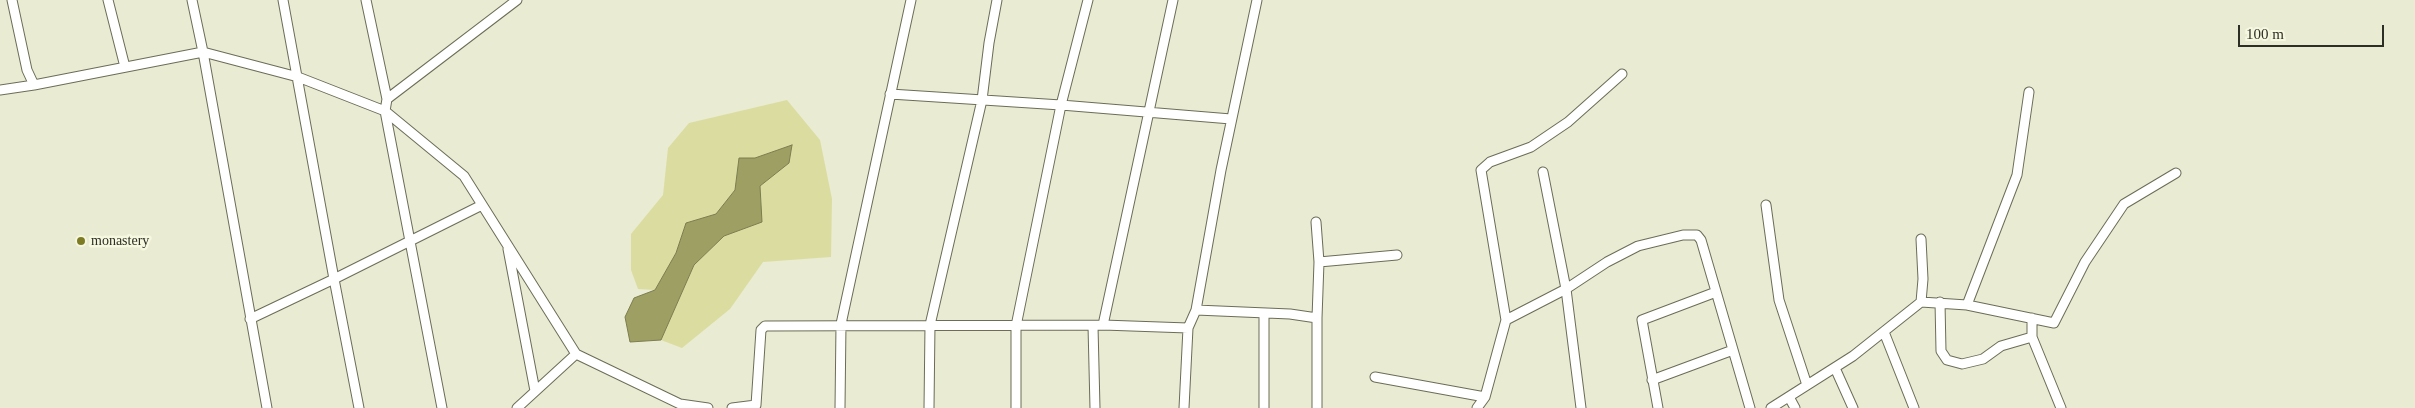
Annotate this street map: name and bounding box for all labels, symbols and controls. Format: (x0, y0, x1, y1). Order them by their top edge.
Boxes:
scale bar (2240, 15, 2386, 47)
text: 100 m (2246, 26, 2284, 42)
place label: monastery (91, 233, 149, 249)
marker: monastery (75, 235, 87, 247)

